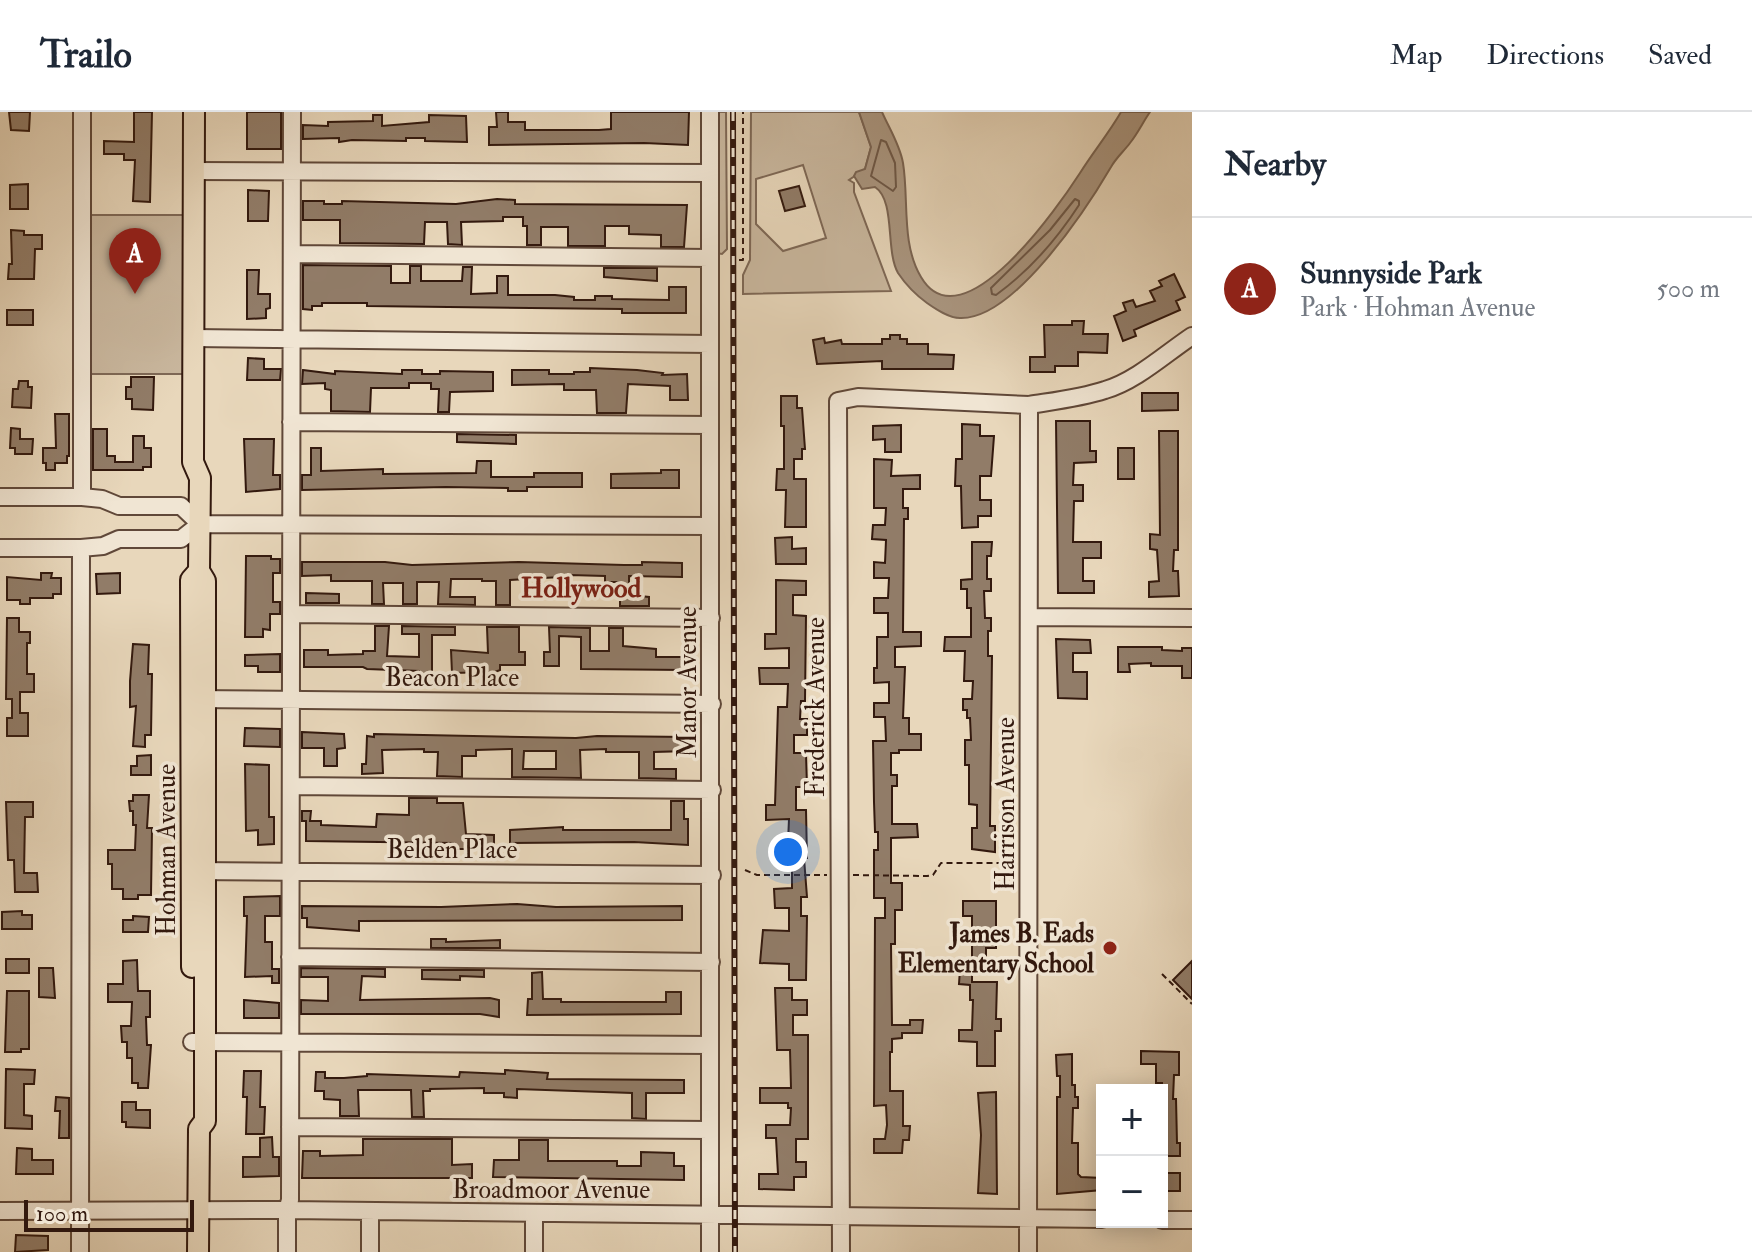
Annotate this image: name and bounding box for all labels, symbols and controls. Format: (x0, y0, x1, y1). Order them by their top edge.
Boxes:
text: Trailo (40, 31, 132, 79)
text: Map (1390, 38, 1443, 73)
text: Directions (1487, 38, 1604, 73)
text: Saved (1648, 38, 1712, 73)
text: Nearby (1224, 143, 1326, 186)
pin: A (109, 228, 161, 294)
text: Sunnyside Park (1300, 255, 1482, 292)
text: A (1242, 273, 1258, 305)
text: 500 m (1656, 273, 1720, 305)
text: Park · Hohman Avenue (1300, 292, 1535, 324)
district label: Hollywood (521, 571, 641, 606)
street label: Manor Avenue (672, 606, 704, 758)
street label: Frederick Avenue (800, 617, 832, 797)
street label: Beacon Place (385, 662, 519, 694)
street label: Harrison Avenue (990, 717, 1022, 891)
street label: Hohman Avenue (151, 764, 183, 936)
your location (768, 832, 808, 872)
street label: Belden Place (387, 834, 518, 866)
place label: James B. Eads Elementary School (898, 918, 1094, 981)
marker: James B. Eads Elementary School (1101, 939, 1119, 957)
map controls (1096, 1084, 1168, 1228)
button: + (1096, 1084, 1168, 1156)
button: − (1096, 1156, 1168, 1228)
street label: Broadmoor Avenue (452, 1174, 650, 1206)
scale bar (24, 1196, 194, 1232)
text: 100 m (36, 1200, 88, 1228)

